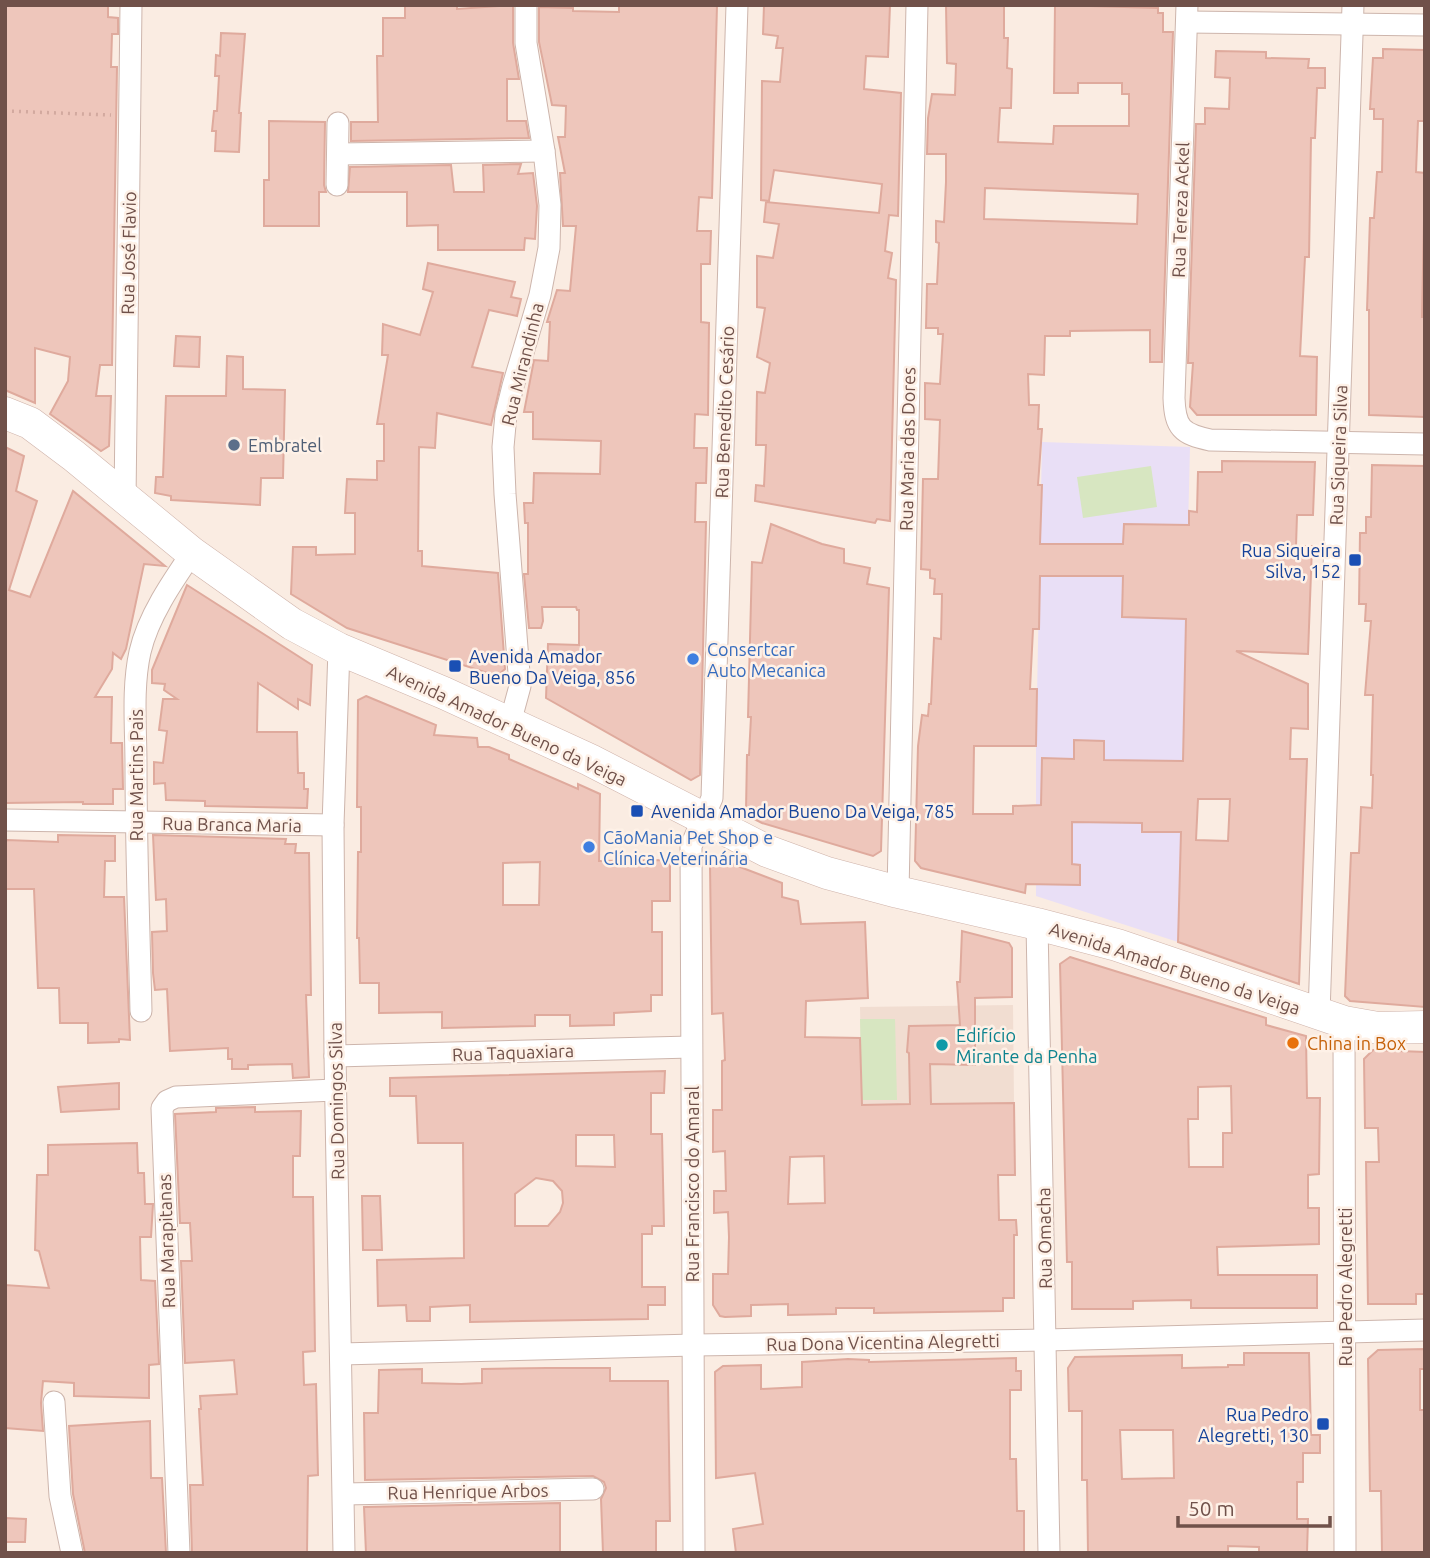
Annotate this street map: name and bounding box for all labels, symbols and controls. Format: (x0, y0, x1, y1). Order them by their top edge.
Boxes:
street label: Rua Tereza Ackel (1168, 142, 1192, 278)
street label: Rua José Flavio (117, 191, 139, 315)
street label: Rua Mirandinha (497, 300, 547, 428)
street label: Rua Benedito Cesário (711, 325, 737, 499)
street label: Rua Maria das Dores (896, 367, 918, 531)
street label: Rua Siqueira Silva (1326, 384, 1350, 526)
place label: Embratel (248, 435, 322, 455)
marker: Embratel (226, 437, 242, 453)
place label: Rua Siqueira Silva, 152 (1241, 540, 1341, 581)
marker: Rua Siqueira Silva, 152 (1347, 552, 1363, 568)
place label: Consertcar Auto Mecanica (707, 639, 826, 680)
place label: Avenida Amador Bueno Da Veiga, 856 (469, 646, 635, 687)
marker: Consertcar Auto Mecanica (685, 651, 701, 667)
marker: Avenida Amador Bueno Da Veiga, 856 (447, 658, 463, 674)
street label: Avenida Amador Bueno da Veiga (384, 660, 630, 790)
street label: Rua Martins Pais (126, 709, 146, 841)
place label: Avenida Amador Bueno Da Veiga, 785 (651, 801, 955, 821)
marker: Avenida Amador Bueno Da Veiga, 785 (629, 803, 645, 819)
street label: Rua Branca Maria (162, 813, 302, 835)
place label: CãoMania Pet Shop e Clínica Veterinária (603, 827, 773, 868)
marker: CãoMania Pet Shop e Clínica Veterinária (581, 839, 597, 855)
street label: Avenida Amador Bueno da Veiga (1047, 918, 1303, 1018)
street label: Rua Domingos Silva (325, 1022, 347, 1180)
place label: Edifício Mirante da Penha (956, 1025, 1098, 1066)
place label: China in Box (1307, 1033, 1406, 1053)
marker: China in Box (1285, 1035, 1301, 1051)
marker: Edifício Mirante da Penha (934, 1037, 950, 1053)
street label: Rua Taquaxiara (452, 1040, 574, 1064)
street label: Rua Francisco do Amaral (682, 1086, 702, 1282)
street label: Rua Marapitanas (154, 1173, 178, 1308)
street label: Rua Omacha (1033, 1187, 1055, 1289)
street label: Rua Pedro Alegretti (1335, 1207, 1355, 1367)
street label: Rua Dona Vicentina Alegretti (766, 1330, 1000, 1354)
place label: Rua Pedro Alegretti, 130 (1198, 1404, 1309, 1445)
marker: Rua Pedro Alegretti, 130 (1315, 1416, 1331, 1432)
street label: Rua Henrique Arbos (387, 1480, 549, 1502)
scale bar (1178, 1484, 1330, 1528)
text: 50 m (1188, 1496, 1235, 1520)

